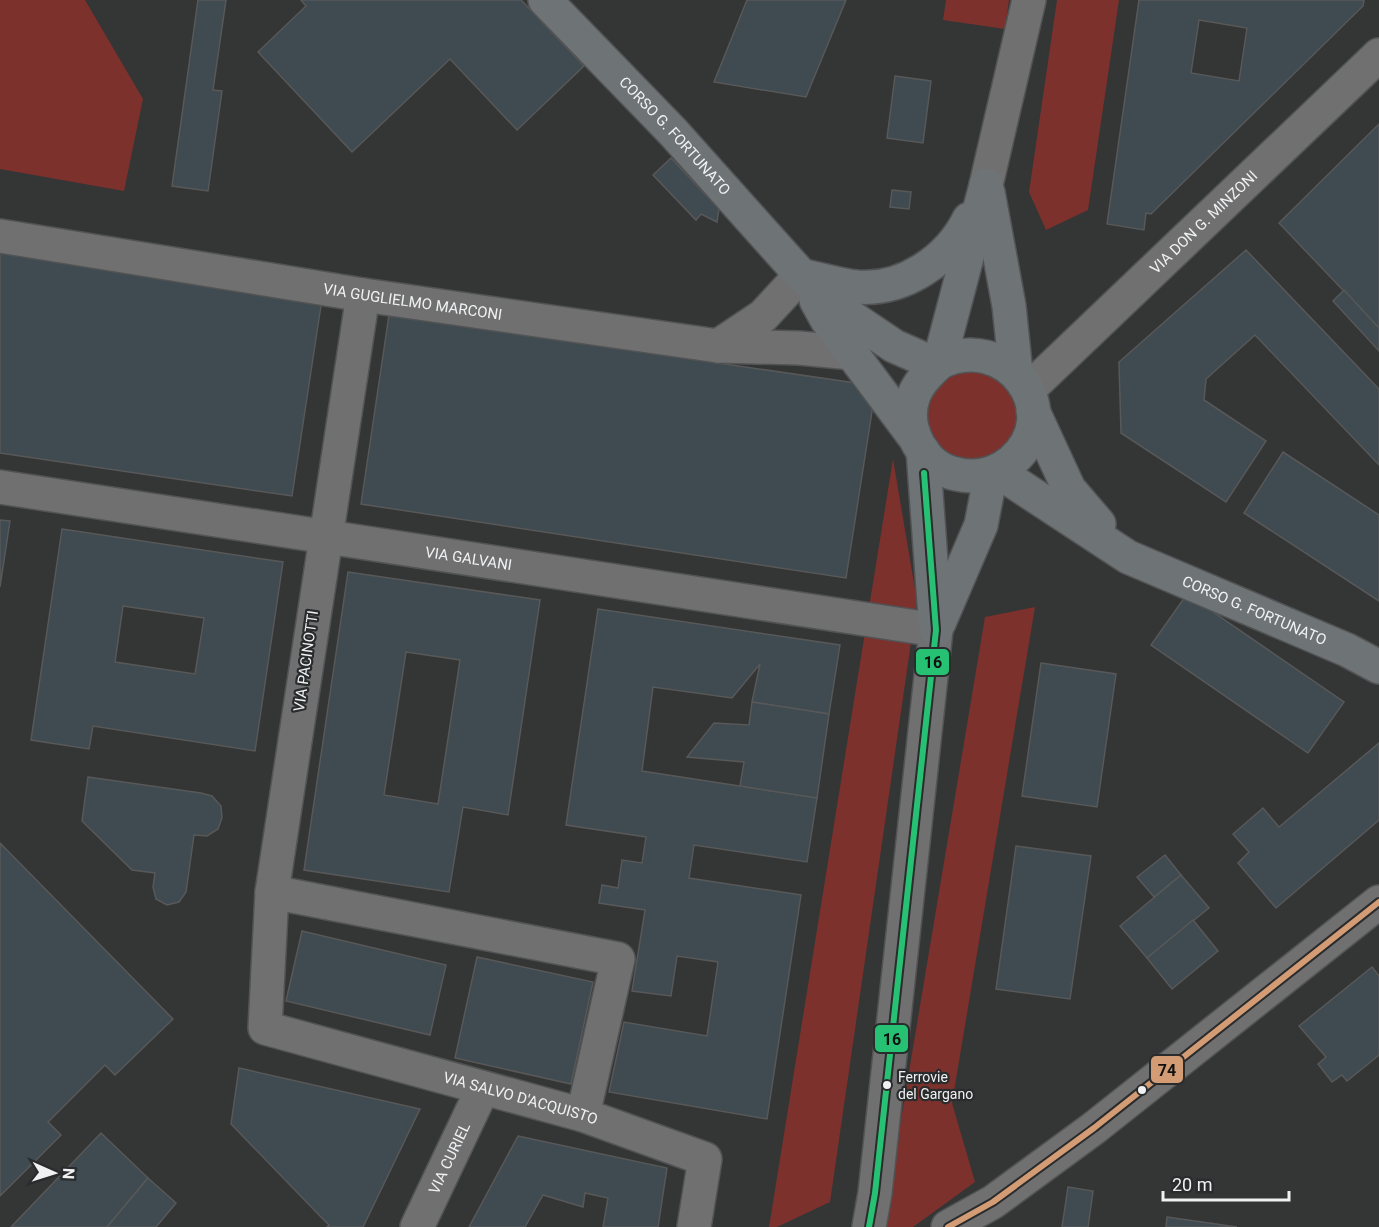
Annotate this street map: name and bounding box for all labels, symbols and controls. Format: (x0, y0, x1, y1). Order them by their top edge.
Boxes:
street label: CORSO G. FORTUNATO (615, 73, 734, 199)
street label: VIA DON G. MINZONI (1146, 167, 1261, 278)
street label: VIA GUGLIELMO MARCONI (322, 280, 503, 324)
street label: VIA GALVANI (424, 543, 513, 574)
street label: CORSO G. FORTUNATO (1180, 572, 1329, 649)
street label: VIA PACINOTTI (290, 609, 322, 713)
line badge: 16 (915, 648, 950, 676)
text: 16 (924, 653, 942, 672)
line badge: 16 (874, 1024, 909, 1053)
text: 16 (883, 1030, 901, 1049)
line badge: 74 (1150, 1055, 1184, 1084)
text: 74 (1158, 1061, 1176, 1080)
street label: VIA SALVO D'ACQUISTO (441, 1068, 600, 1129)
place label: Ferrovie del Gargano (898, 1069, 973, 1102)
marker: Ferrovie del Gargano (881, 1079, 893, 1091)
unlabelled marker (1136, 1084, 1148, 1096)
street label: VIA CURIEL (425, 1120, 474, 1197)
north arrow (24, 1143, 84, 1203)
scale bar (1163, 1164, 1289, 1202)
text: N (59, 1168, 78, 1180)
text: 20 m (1172, 1174, 1212, 1195)

